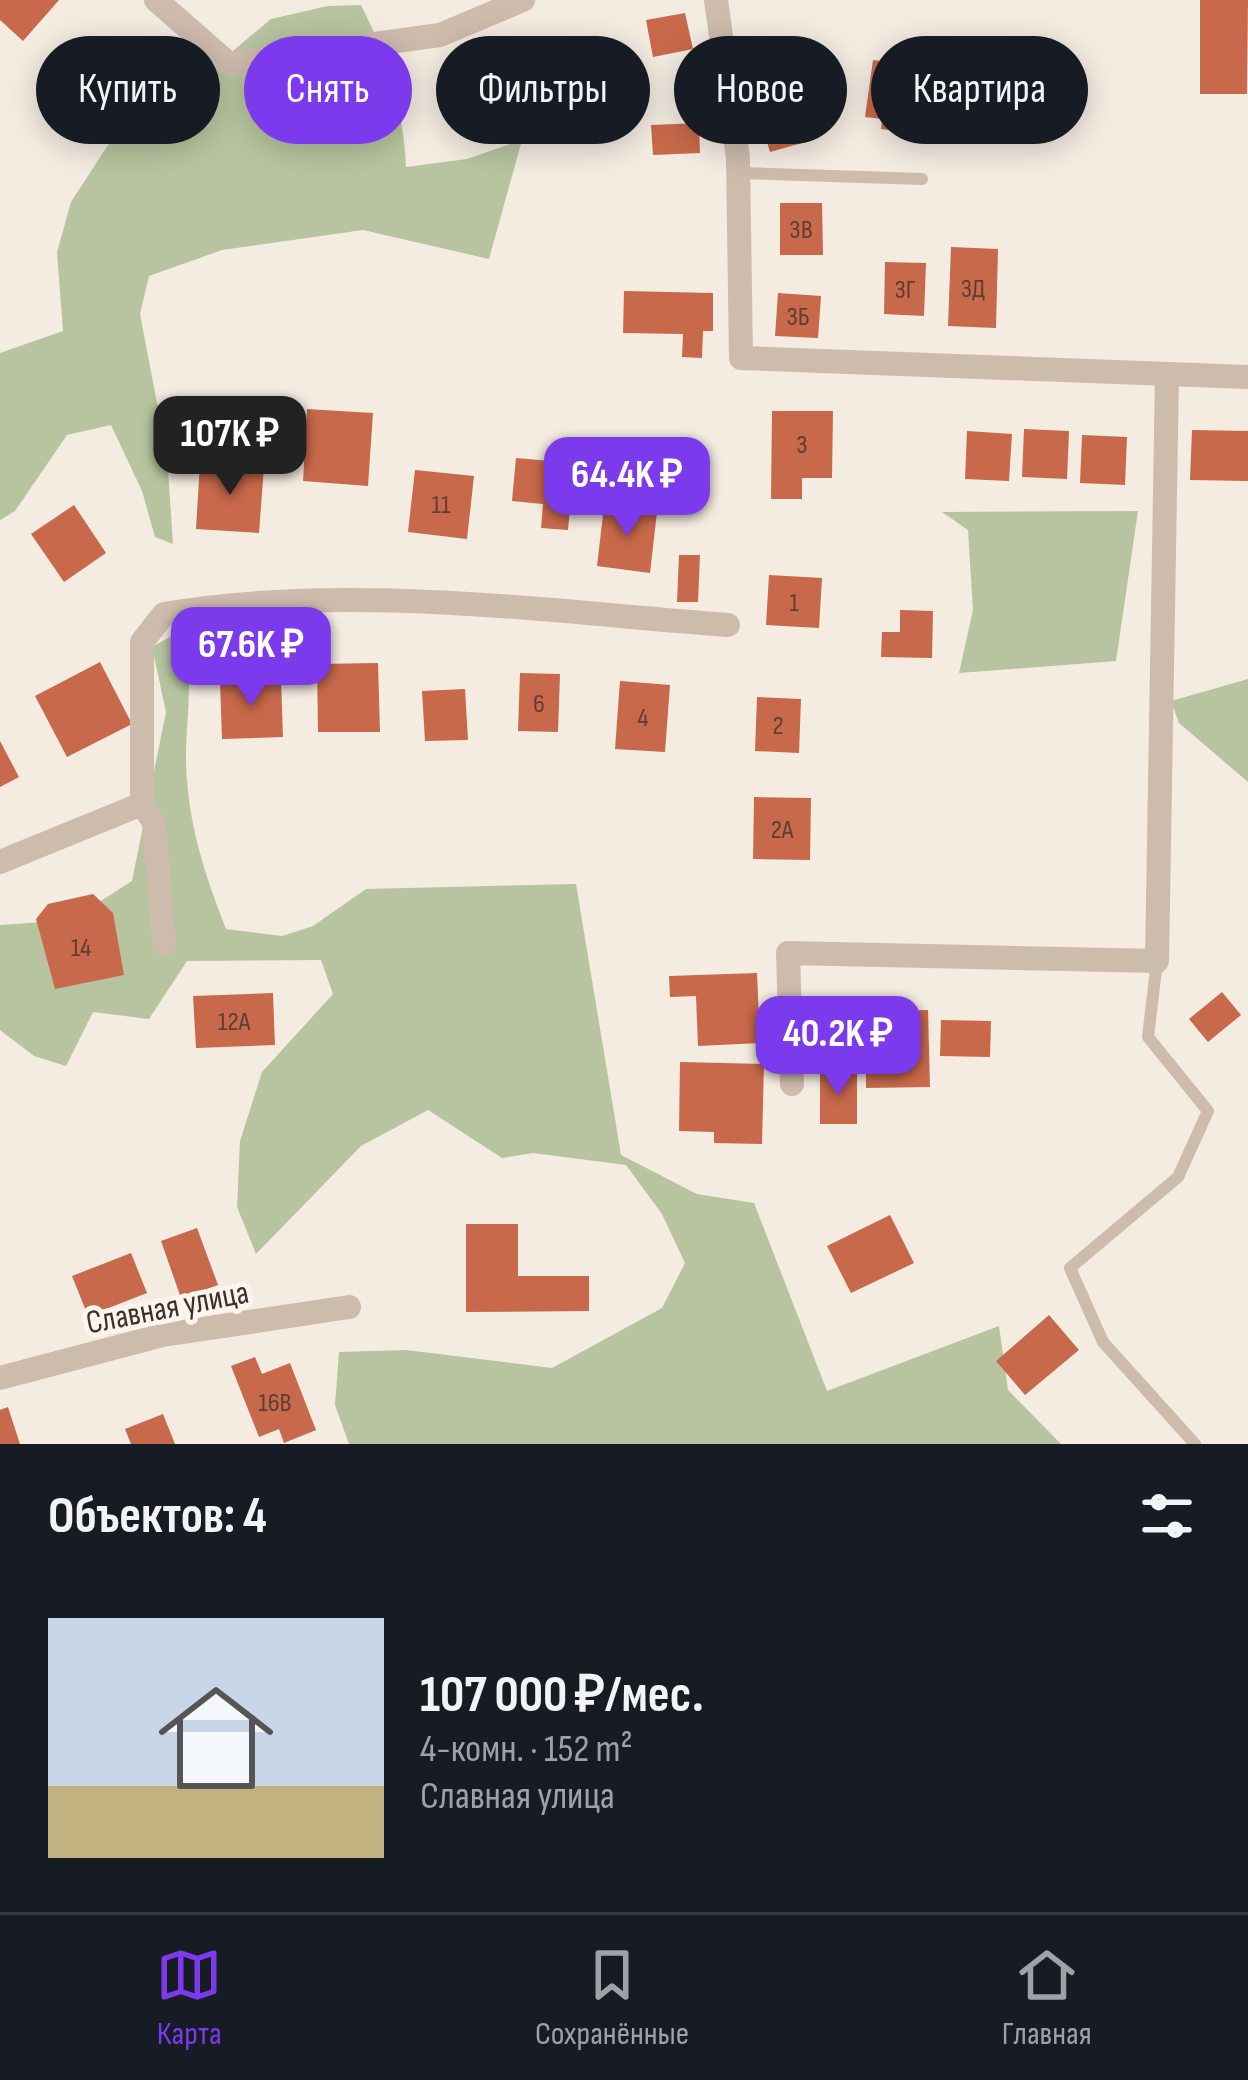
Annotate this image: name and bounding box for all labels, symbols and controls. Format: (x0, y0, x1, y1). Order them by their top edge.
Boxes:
chip: Купить (36, 36, 220, 144)
chip: Снять (244, 36, 412, 144)
chip: Фильтры (436, 36, 650, 144)
chip: Новое (674, 36, 847, 144)
chip: Квартира (871, 36, 1088, 144)
house number: 3В (789, 214, 813, 246)
house number: 3Д (961, 273, 985, 305)
house number: 3Г (894, 274, 916, 306)
house number: 3Б (786, 301, 810, 333)
pin: 107K ₽ (132, 396, 328, 498)
text: 107K ₽ (180, 411, 280, 458)
house number: 3 (796, 429, 808, 461)
pin: 64.4K ₽ (516, 437, 738, 539)
text: 64.4K ₽ (571, 452, 683, 499)
house number: 11 (432, 489, 451, 521)
house number: 1 (789, 587, 799, 619)
pin: 67.6K ₽ (140, 607, 362, 709)
text: 67.6K ₽ (198, 622, 304, 669)
house number: 6 (533, 688, 545, 720)
house number: 4 (637, 702, 649, 734)
house number: 2 (772, 710, 784, 742)
house number: 2А (771, 814, 794, 846)
house number: 14 (71, 932, 91, 964)
pin: 40.2K ₽ (727, 996, 949, 1098)
house number: 12А (218, 1006, 251, 1038)
text: 40.2K ₽ (783, 1011, 893, 1058)
street label: Славная улица (83, 1273, 252, 1343)
house number: 16В (258, 1387, 292, 1419)
icon: filters (1134, 1483, 1200, 1549)
text: Объектов: 4 (48, 1486, 267, 1547)
text: 107 000 ₽/мес. (420, 1665, 704, 1726)
icon: home (144, 1666, 288, 1810)
text: 4-комн. · 152 m² (420, 1726, 633, 1773)
text: Славная улица (420, 1773, 615, 1820)
tab: Карта (156, 1942, 222, 2054)
tab: Сохранённые (535, 1942, 689, 2054)
tab: Главная (1002, 1942, 1092, 2054)

